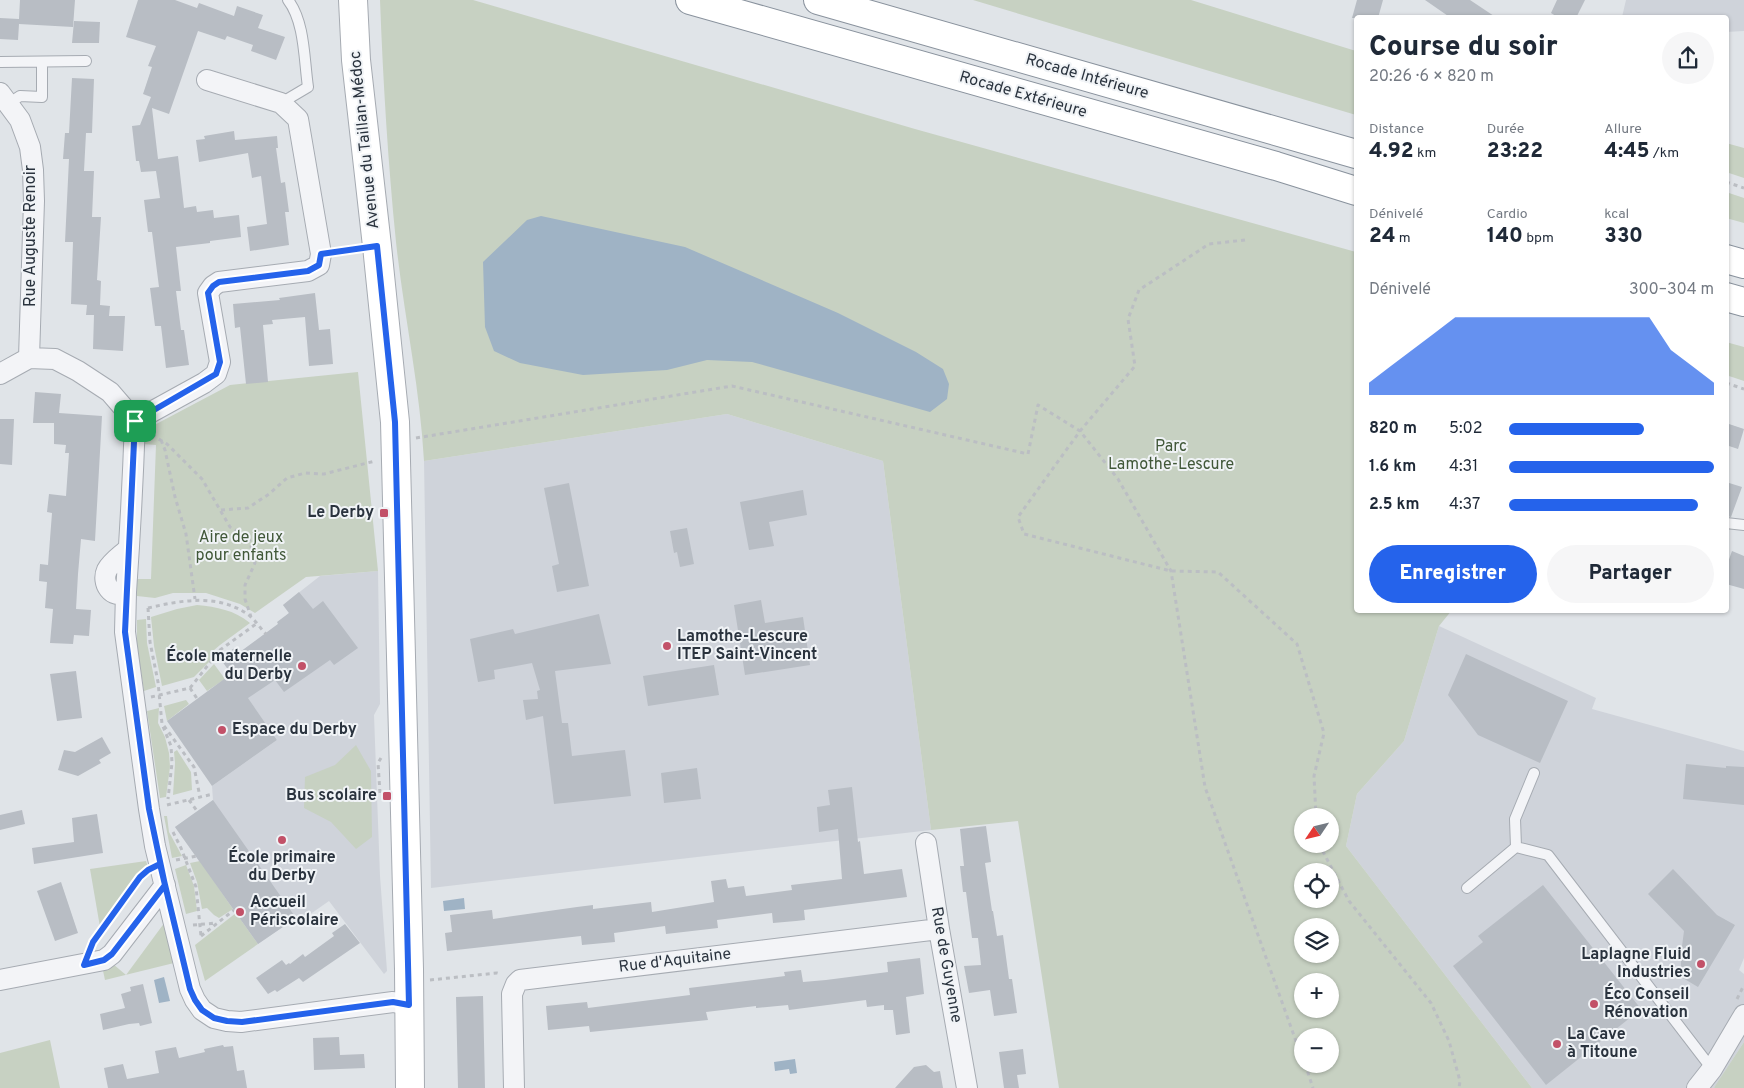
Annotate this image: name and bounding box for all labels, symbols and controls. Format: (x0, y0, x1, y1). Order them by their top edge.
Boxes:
text: Course du soir (1369, 30, 1558, 66)
button: share (1662, 32, 1714, 84)
street label: Avenue du Taillan-Médoc (346, 50, 384, 230)
street label: Rocade Intérieure (1023, 50, 1151, 104)
street label: Rocade Extérieure (957, 67, 1089, 123)
text: 20:26 · 6 × 820 m (1369, 67, 1494, 87)
text: Distance (1369, 121, 1424, 138)
text: Durée (1487, 121, 1524, 138)
text: Allure (1604, 121, 1642, 138)
text: 4.92 (1369, 138, 1414, 165)
text: 23:22 (1487, 138, 1543, 165)
text: 4:45 (1604, 138, 1650, 165)
text: km (1414, 145, 1436, 162)
text: /km (1650, 145, 1679, 162)
street label: Rue Auguste Renoir (21, 165, 41, 307)
text: Dénivelé (1369, 206, 1423, 223)
text: Cardio (1487, 206, 1528, 223)
text: kcal (1604, 206, 1629, 223)
text: 24 (1369, 223, 1396, 250)
text: 140 (1487, 223, 1523, 250)
text: 330 (1604, 223, 1643, 250)
text: m (1396, 230, 1411, 247)
text: bpm (1523, 230, 1554, 247)
text: Dénivelé (1369, 280, 1431, 300)
text: 300–304 m (1629, 280, 1714, 300)
pin (114, 400, 156, 442)
icon: arrive (121, 407, 149, 435)
text: 820 m (1369, 419, 1417, 439)
text: 5:02 (1449, 419, 1483, 439)
park label: Parc Lamothe-Lescure (1108, 437, 1234, 475)
text: 1.6 km (1369, 457, 1416, 477)
text: 4:31 (1449, 457, 1478, 477)
text: 2.5 km (1369, 495, 1419, 515)
text: 4:37 (1449, 495, 1480, 515)
place label: Le Derby (307, 503, 374, 523)
marker: Le Derby (378, 507, 390, 519)
park label: Aire de jeux pour enfants (195, 528, 287, 566)
button: Enregistrer (1369, 545, 1537, 603)
button: Partager (1547, 545, 1714, 603)
place label: Lamothe-Lescure ITEP Saint-Vincent (677, 627, 817, 665)
marker: Lamothe-Lescure ITEP Saint-Vincent (661, 640, 673, 652)
place label: École maternelle du Derby (166, 645, 292, 685)
marker: École maternelle du Derby (296, 660, 308, 672)
place label: Espace du Derby (232, 720, 357, 740)
marker: Espace du Derby (216, 724, 228, 736)
place label: Bus scolaire (286, 786, 377, 806)
marker: Bus scolaire (381, 790, 393, 802)
north arrow (1294, 808, 1339, 852)
map controls (1294, 808, 1339, 1073)
marker: École primaire du Derby (276, 834, 288, 846)
place label: École primaire du Derby (228, 846, 336, 886)
button: locate (1294, 863, 1339, 908)
place label: Accueil Périscolaire (250, 893, 339, 931)
street label: Rue de Guyenne (926, 905, 966, 1025)
marker: Accueil Périscolaire (234, 906, 246, 918)
button: layers (1294, 918, 1339, 963)
street label: Rue d'Aquitaine (618, 944, 732, 978)
place label: Laplagne Fluid Industries (1581, 945, 1691, 983)
marker: Laplagne Fluid Industries (1695, 958, 1707, 970)
button: + (1294, 973, 1339, 1018)
place label: Éco Conseil Rénovation (1604, 983, 1690, 1023)
marker: Éco Conseil Rénovation (1588, 998, 1600, 1010)
place label: La Cave à Titoune (1567, 1025, 1637, 1063)
button: − (1294, 1028, 1339, 1073)
marker: La Cave à Titoune (1551, 1038, 1563, 1050)

